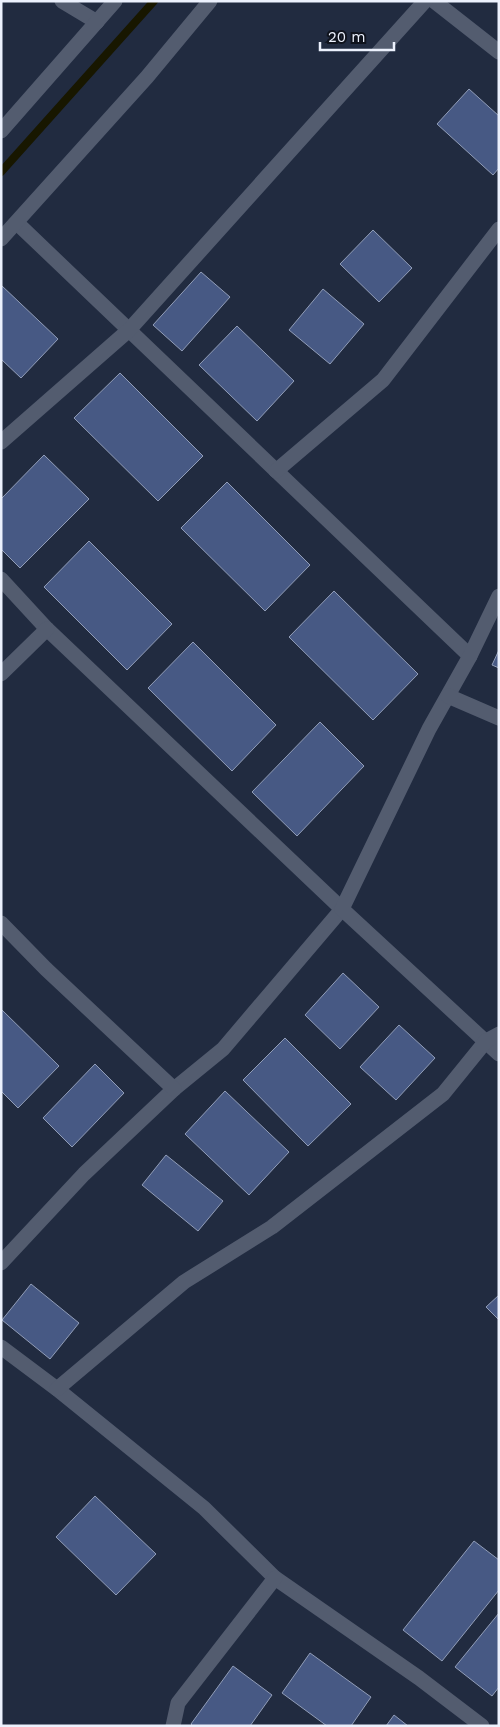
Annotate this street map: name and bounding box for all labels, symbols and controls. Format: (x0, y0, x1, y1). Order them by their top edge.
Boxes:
scale bar (320, 20, 394, 52)
text: 20 m (328, 28, 366, 46)

